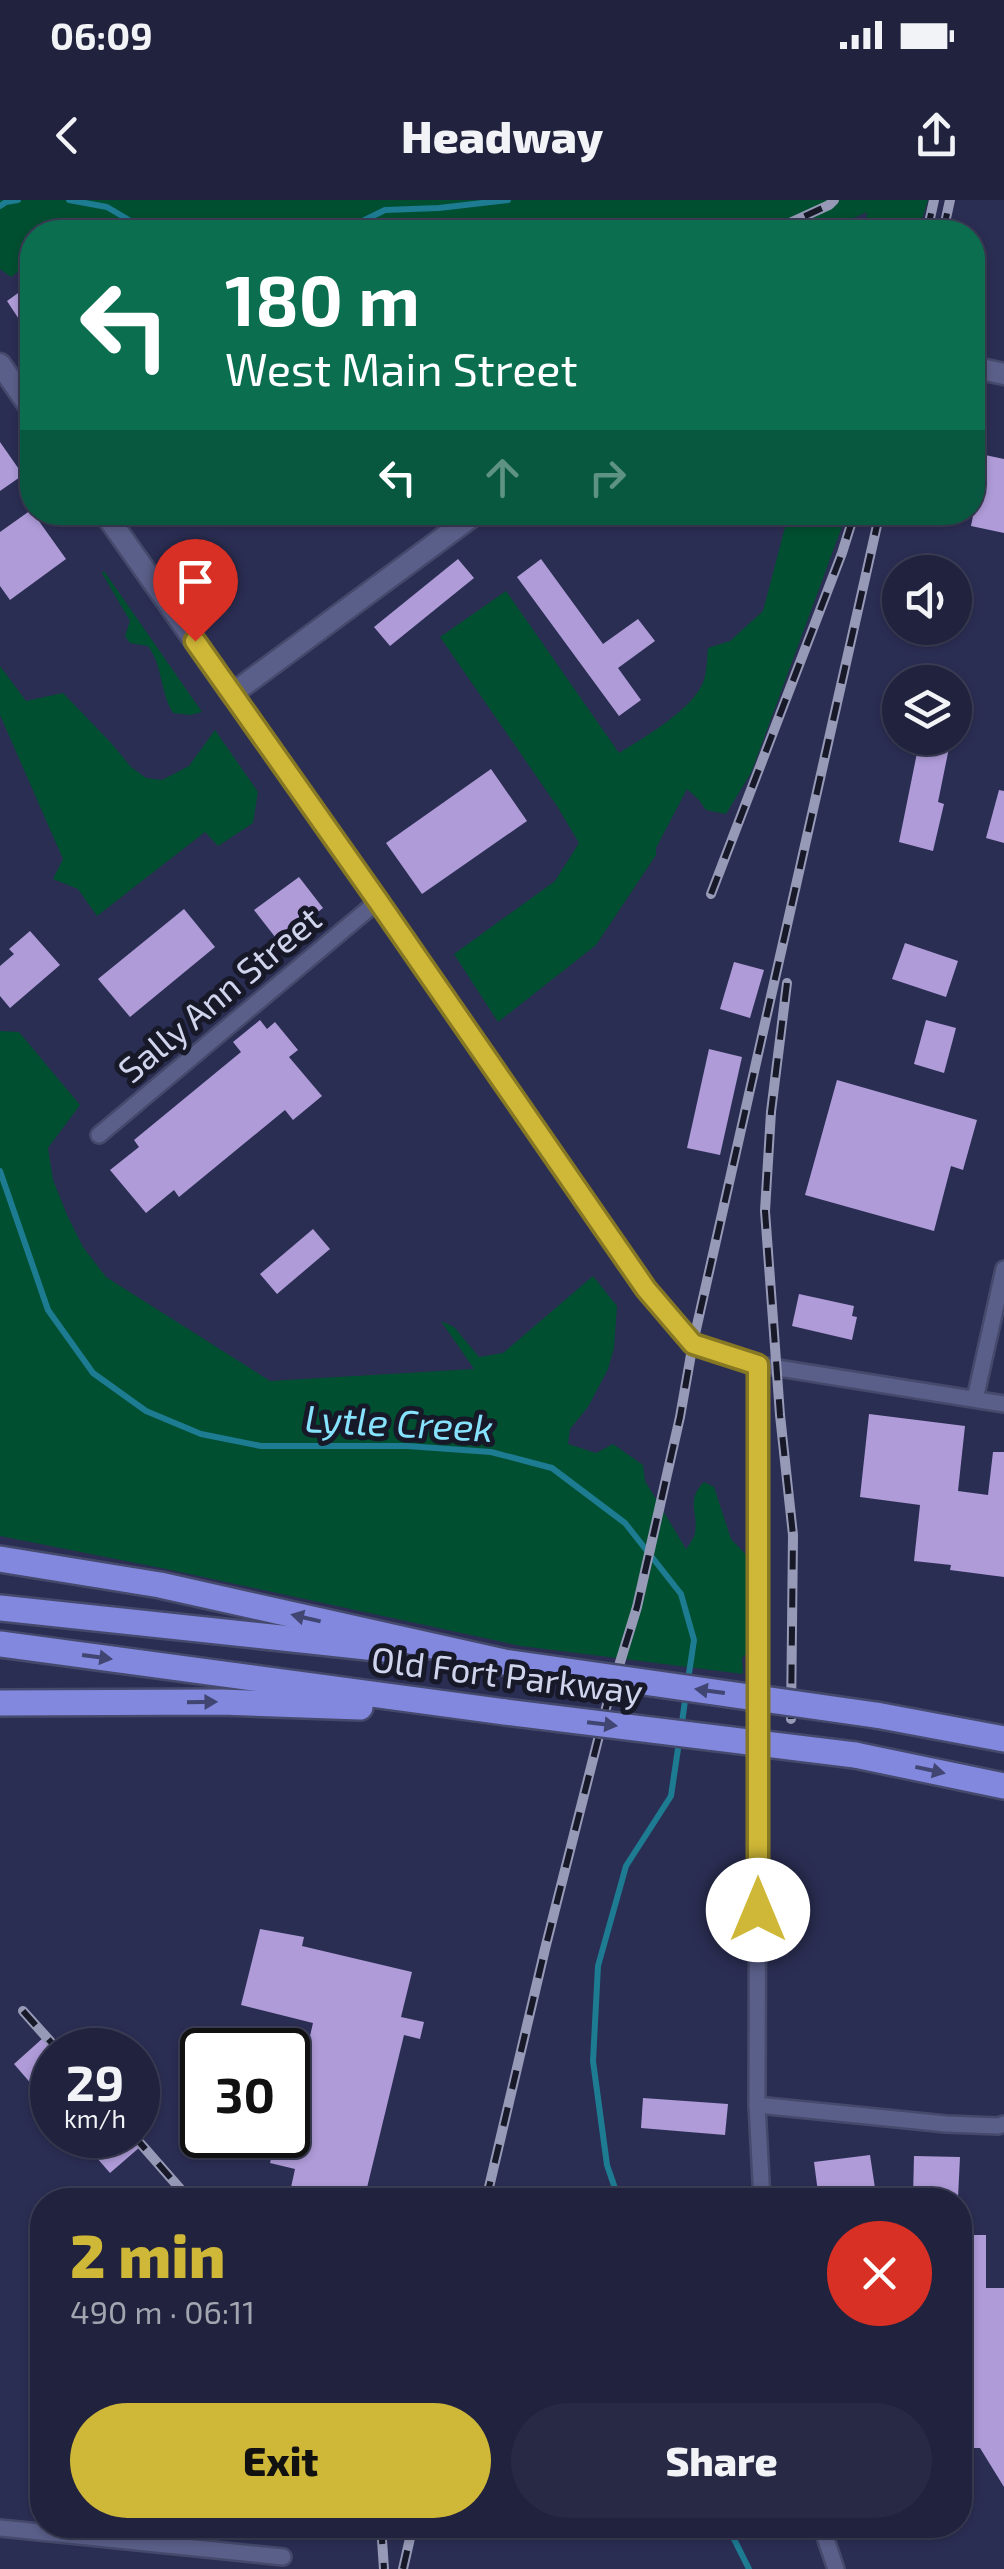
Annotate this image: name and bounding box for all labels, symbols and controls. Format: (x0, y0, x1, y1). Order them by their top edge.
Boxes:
text: 06:09 (50, 12, 153, 58)
icon: back (40, 108, 95, 163)
text: Headway (401, 108, 603, 162)
icon: share (909, 108, 964, 163)
text: 180 m (225, 256, 420, 340)
icon: left (60, 260, 190, 390)
text: West Main Street (225, 341, 578, 395)
icon: left (370, 450, 425, 505)
icon: ahead (475, 450, 530, 505)
icon: right (580, 450, 635, 505)
pin (153, 539, 238, 642)
icon: arrive (168, 554, 223, 609)
map controls (882, 555, 972, 755)
button: sound (882, 555, 972, 645)
button: layers (882, 665, 972, 755)
street label: Sally Ann Street (109, 897, 328, 1090)
water label: Lytle Creek (304, 1394, 495, 1450)
one-way arrow (291, 1610, 322, 1625)
street label: Old Fort Parkway (369, 1637, 645, 1711)
one-way arrow (81, 1649, 113, 1665)
one-way arrow (694, 1683, 725, 1699)
one-way arrow (187, 1694, 219, 1710)
one-way arrow (586, 1716, 618, 1732)
one-way arrow (914, 1763, 945, 1779)
position arrow (706, 1858, 810, 1962)
speed limit sign: 30 (180, 2028, 310, 2158)
text: 29 (66, 2051, 124, 2111)
text: km/h (64, 2103, 126, 2133)
text: 2 min (70, 2218, 225, 2290)
button: close (827, 2221, 932, 2326)
text: 490 m · 06:11 (70, 2292, 255, 2330)
button: Exit (70, 2403, 491, 2518)
button: Share (511, 2403, 932, 2518)

